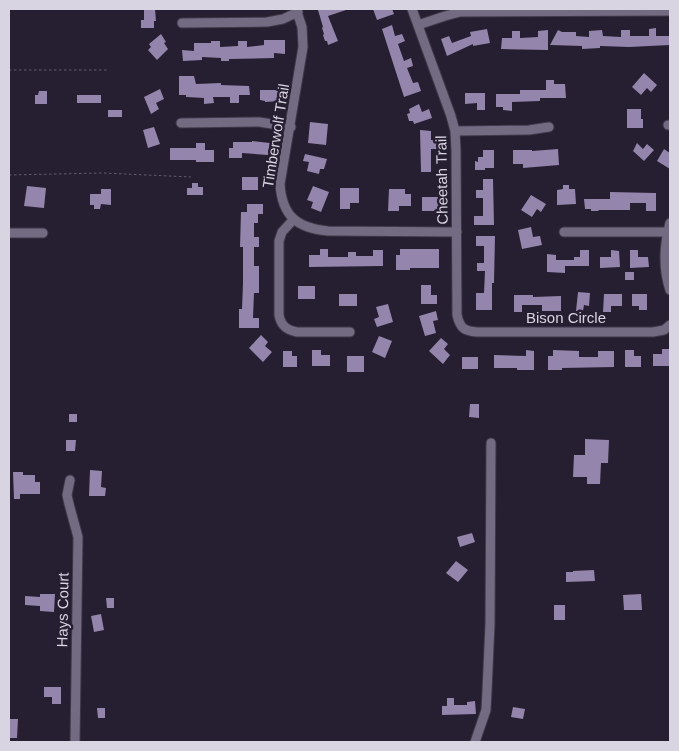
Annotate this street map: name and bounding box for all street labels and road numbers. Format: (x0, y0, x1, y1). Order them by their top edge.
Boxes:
street label: Timberwolf Trail (259, 83, 292, 189)
street label: Cheetah Trail (432, 135, 451, 225)
street label: Bison Circle (526, 309, 606, 326)
street label: Hays Court (53, 572, 72, 648)

